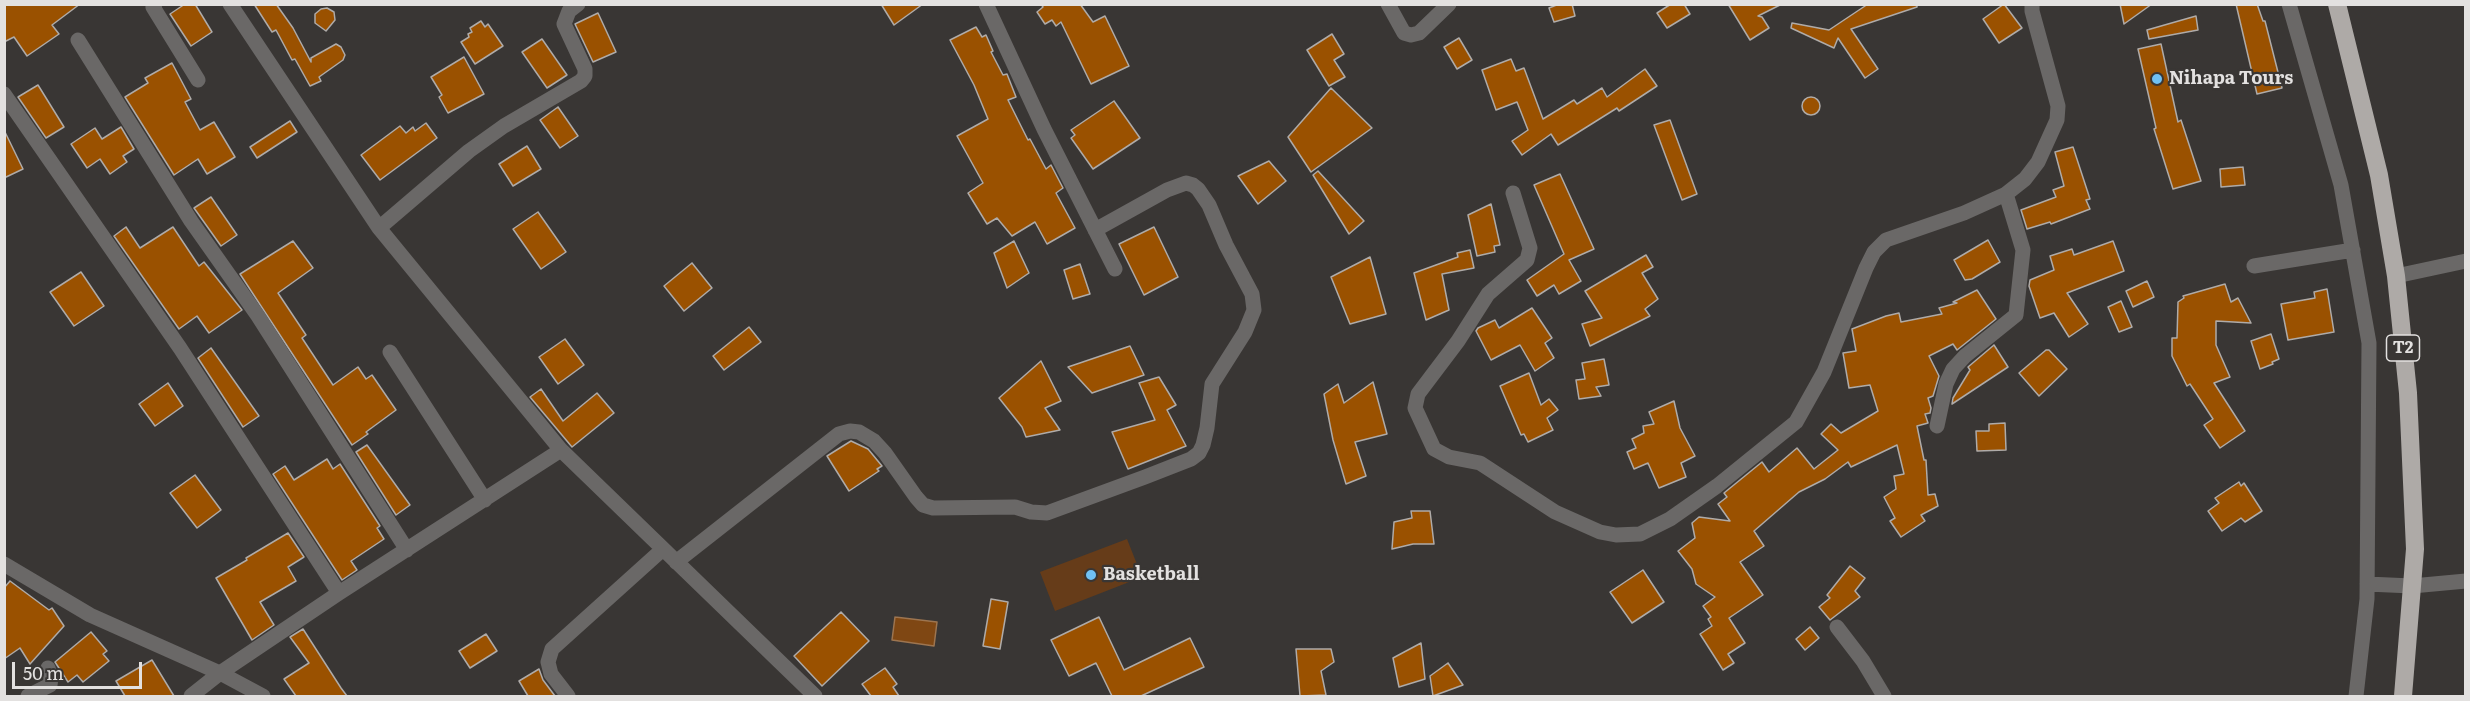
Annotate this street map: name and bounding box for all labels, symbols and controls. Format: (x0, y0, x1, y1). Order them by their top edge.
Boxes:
place label: Nihapa Tours (2169, 68, 2293, 90)
marker: Nihapa Tours (2150, 72, 2164, 86)
road number: T2 (2386, 335, 2420, 361)
place label: Basketball (1103, 564, 1199, 586)
marker: Basketball (1084, 568, 1098, 582)
scale bar (15, 650, 146, 688)
text: 50 m (23, 659, 64, 686)

